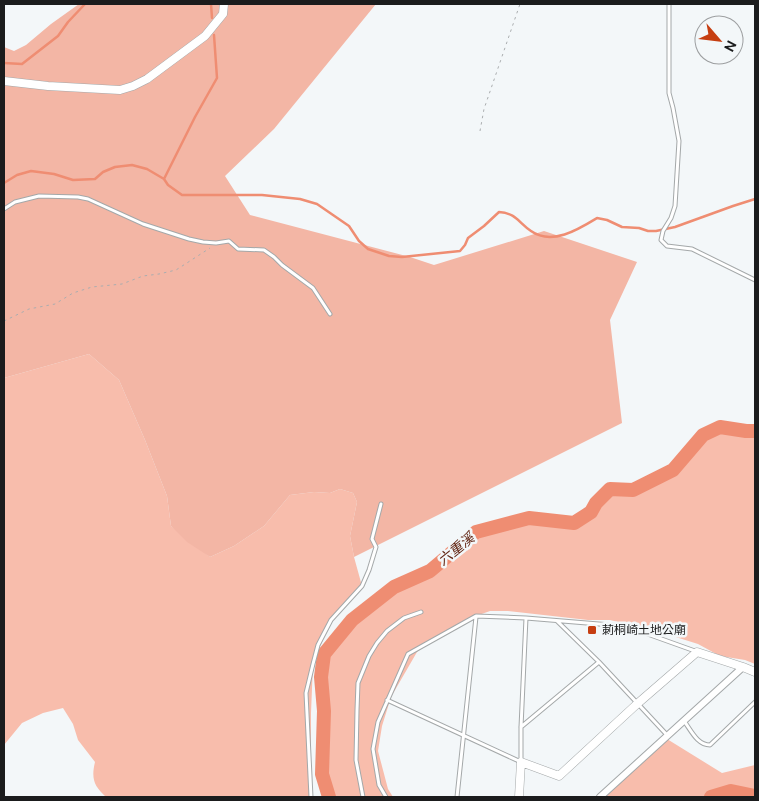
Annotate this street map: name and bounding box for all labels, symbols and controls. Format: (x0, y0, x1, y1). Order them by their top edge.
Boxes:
north arrow (694, 15, 744, 65)
text: N (721, 38, 740, 54)
water label: 六重溪 (435, 528, 479, 568)
place label: 莿桐崎土地公廟 (602, 623, 686, 636)
marker: 莿桐崎土地公廟 (586, 624, 598, 636)

